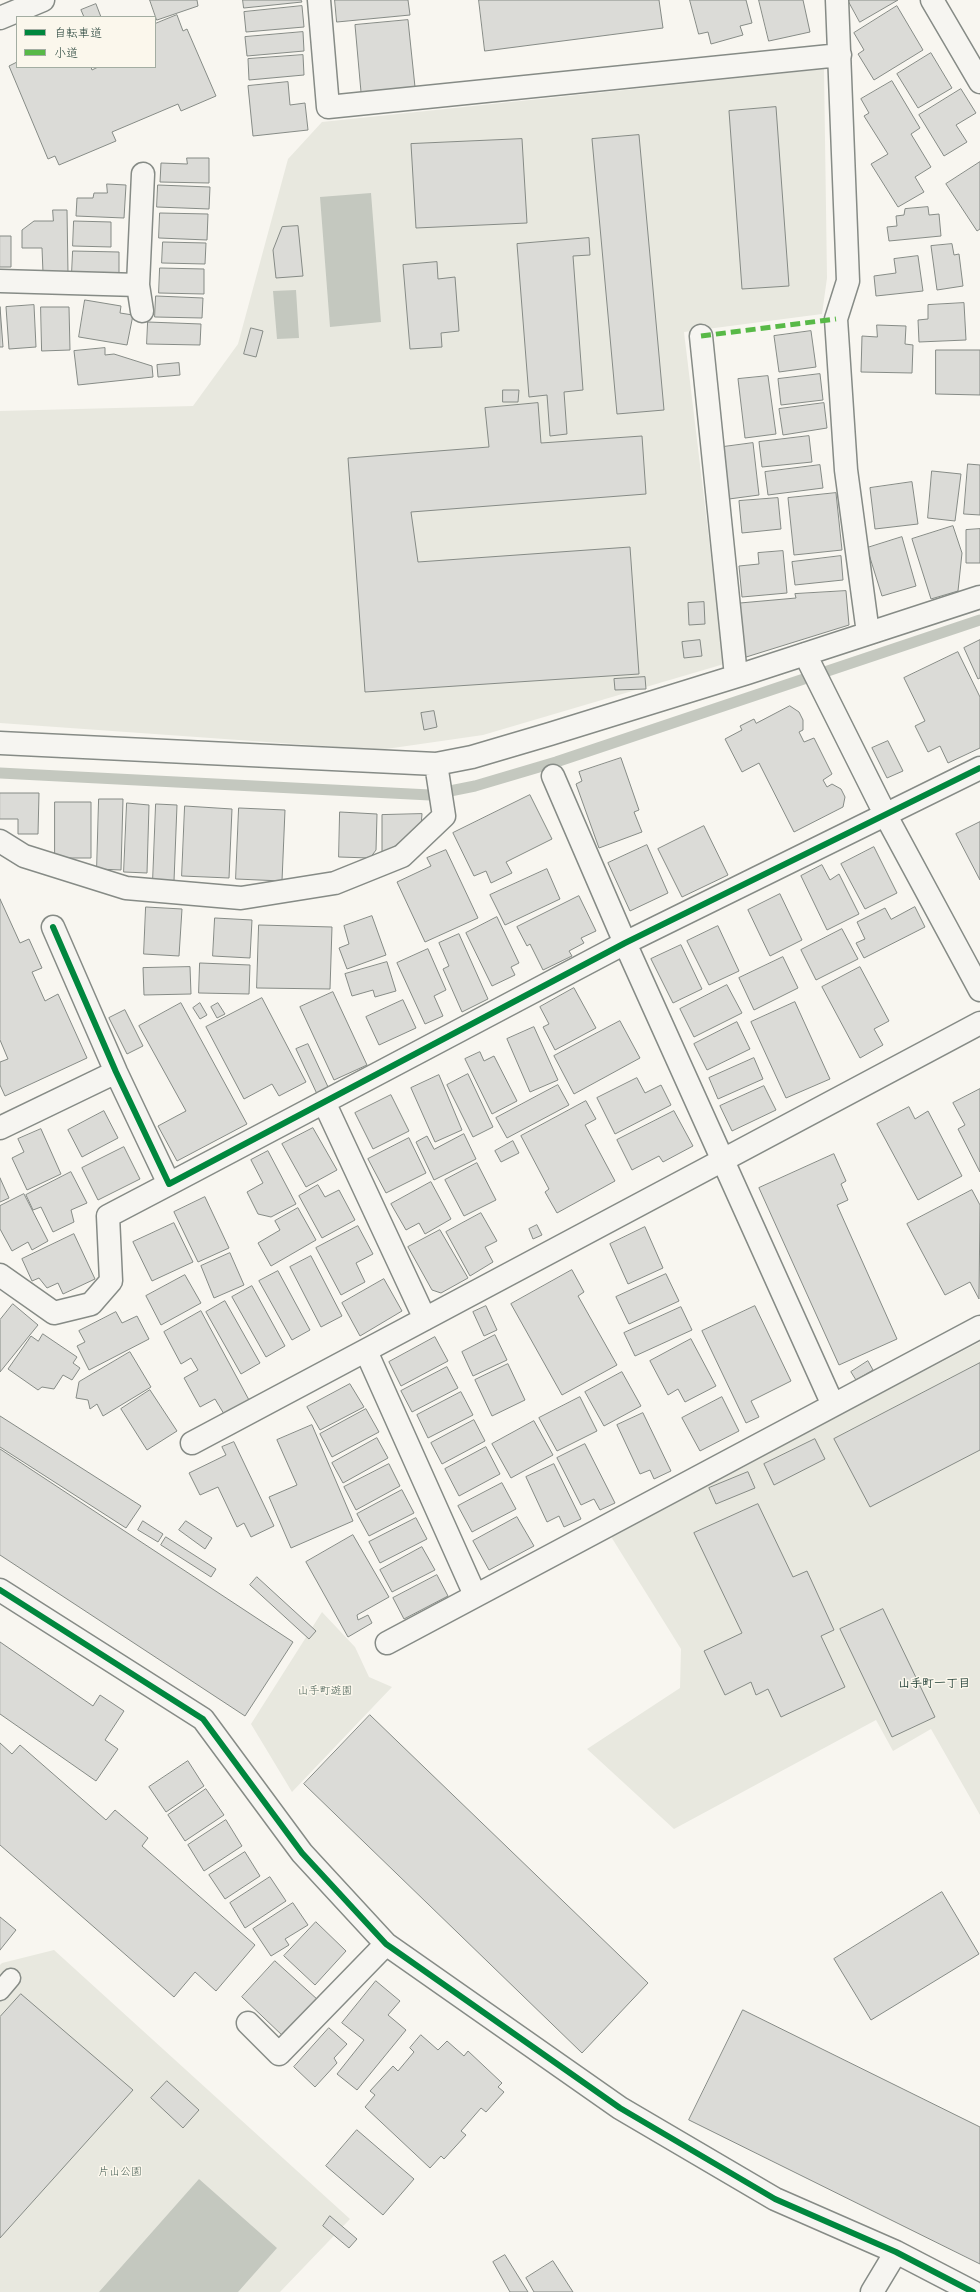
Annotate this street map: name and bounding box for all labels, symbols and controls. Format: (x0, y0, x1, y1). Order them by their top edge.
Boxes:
legend (16, 16, 156, 68)
text: 自転車道 (54, 23, 102, 41)
text: 小道 (54, 43, 78, 61)
district label: 山手町一丁目 (898, 1677, 970, 1691)
park label: 山手町遊園 (298, 1684, 352, 1698)
park label: 片山公園 (98, 2165, 142, 2179)

